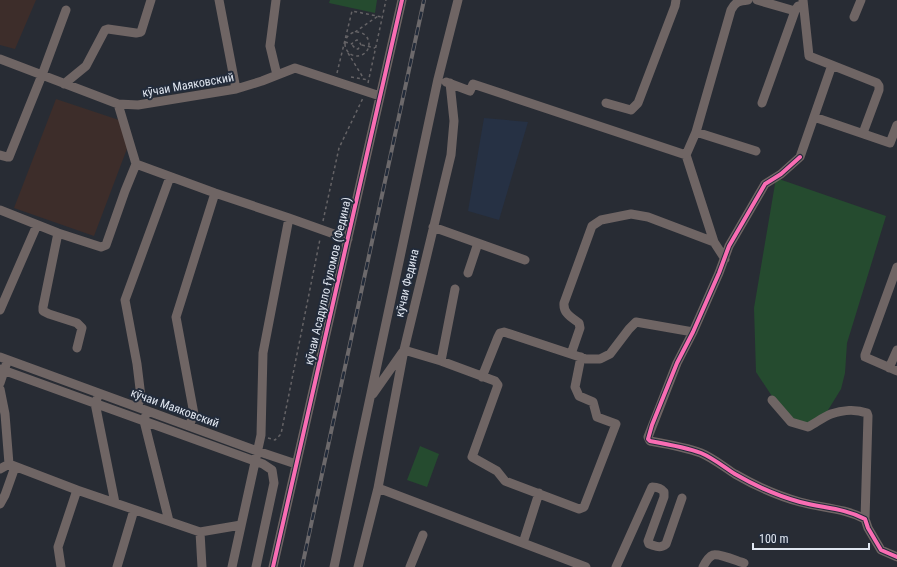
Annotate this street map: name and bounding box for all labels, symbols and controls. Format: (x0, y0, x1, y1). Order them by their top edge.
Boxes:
street label: кӯчаи Маяковский (141, 70, 235, 100)
street label: кӯчаи Асадулло Ғуломов (Федина) (302, 196, 354, 366)
street label: кӯчаи Федина (392, 247, 422, 318)
street label: кӯчаи Маяковский (129, 386, 221, 430)
scale bar (753, 525, 869, 551)
text: 100 m (759, 532, 789, 546)

